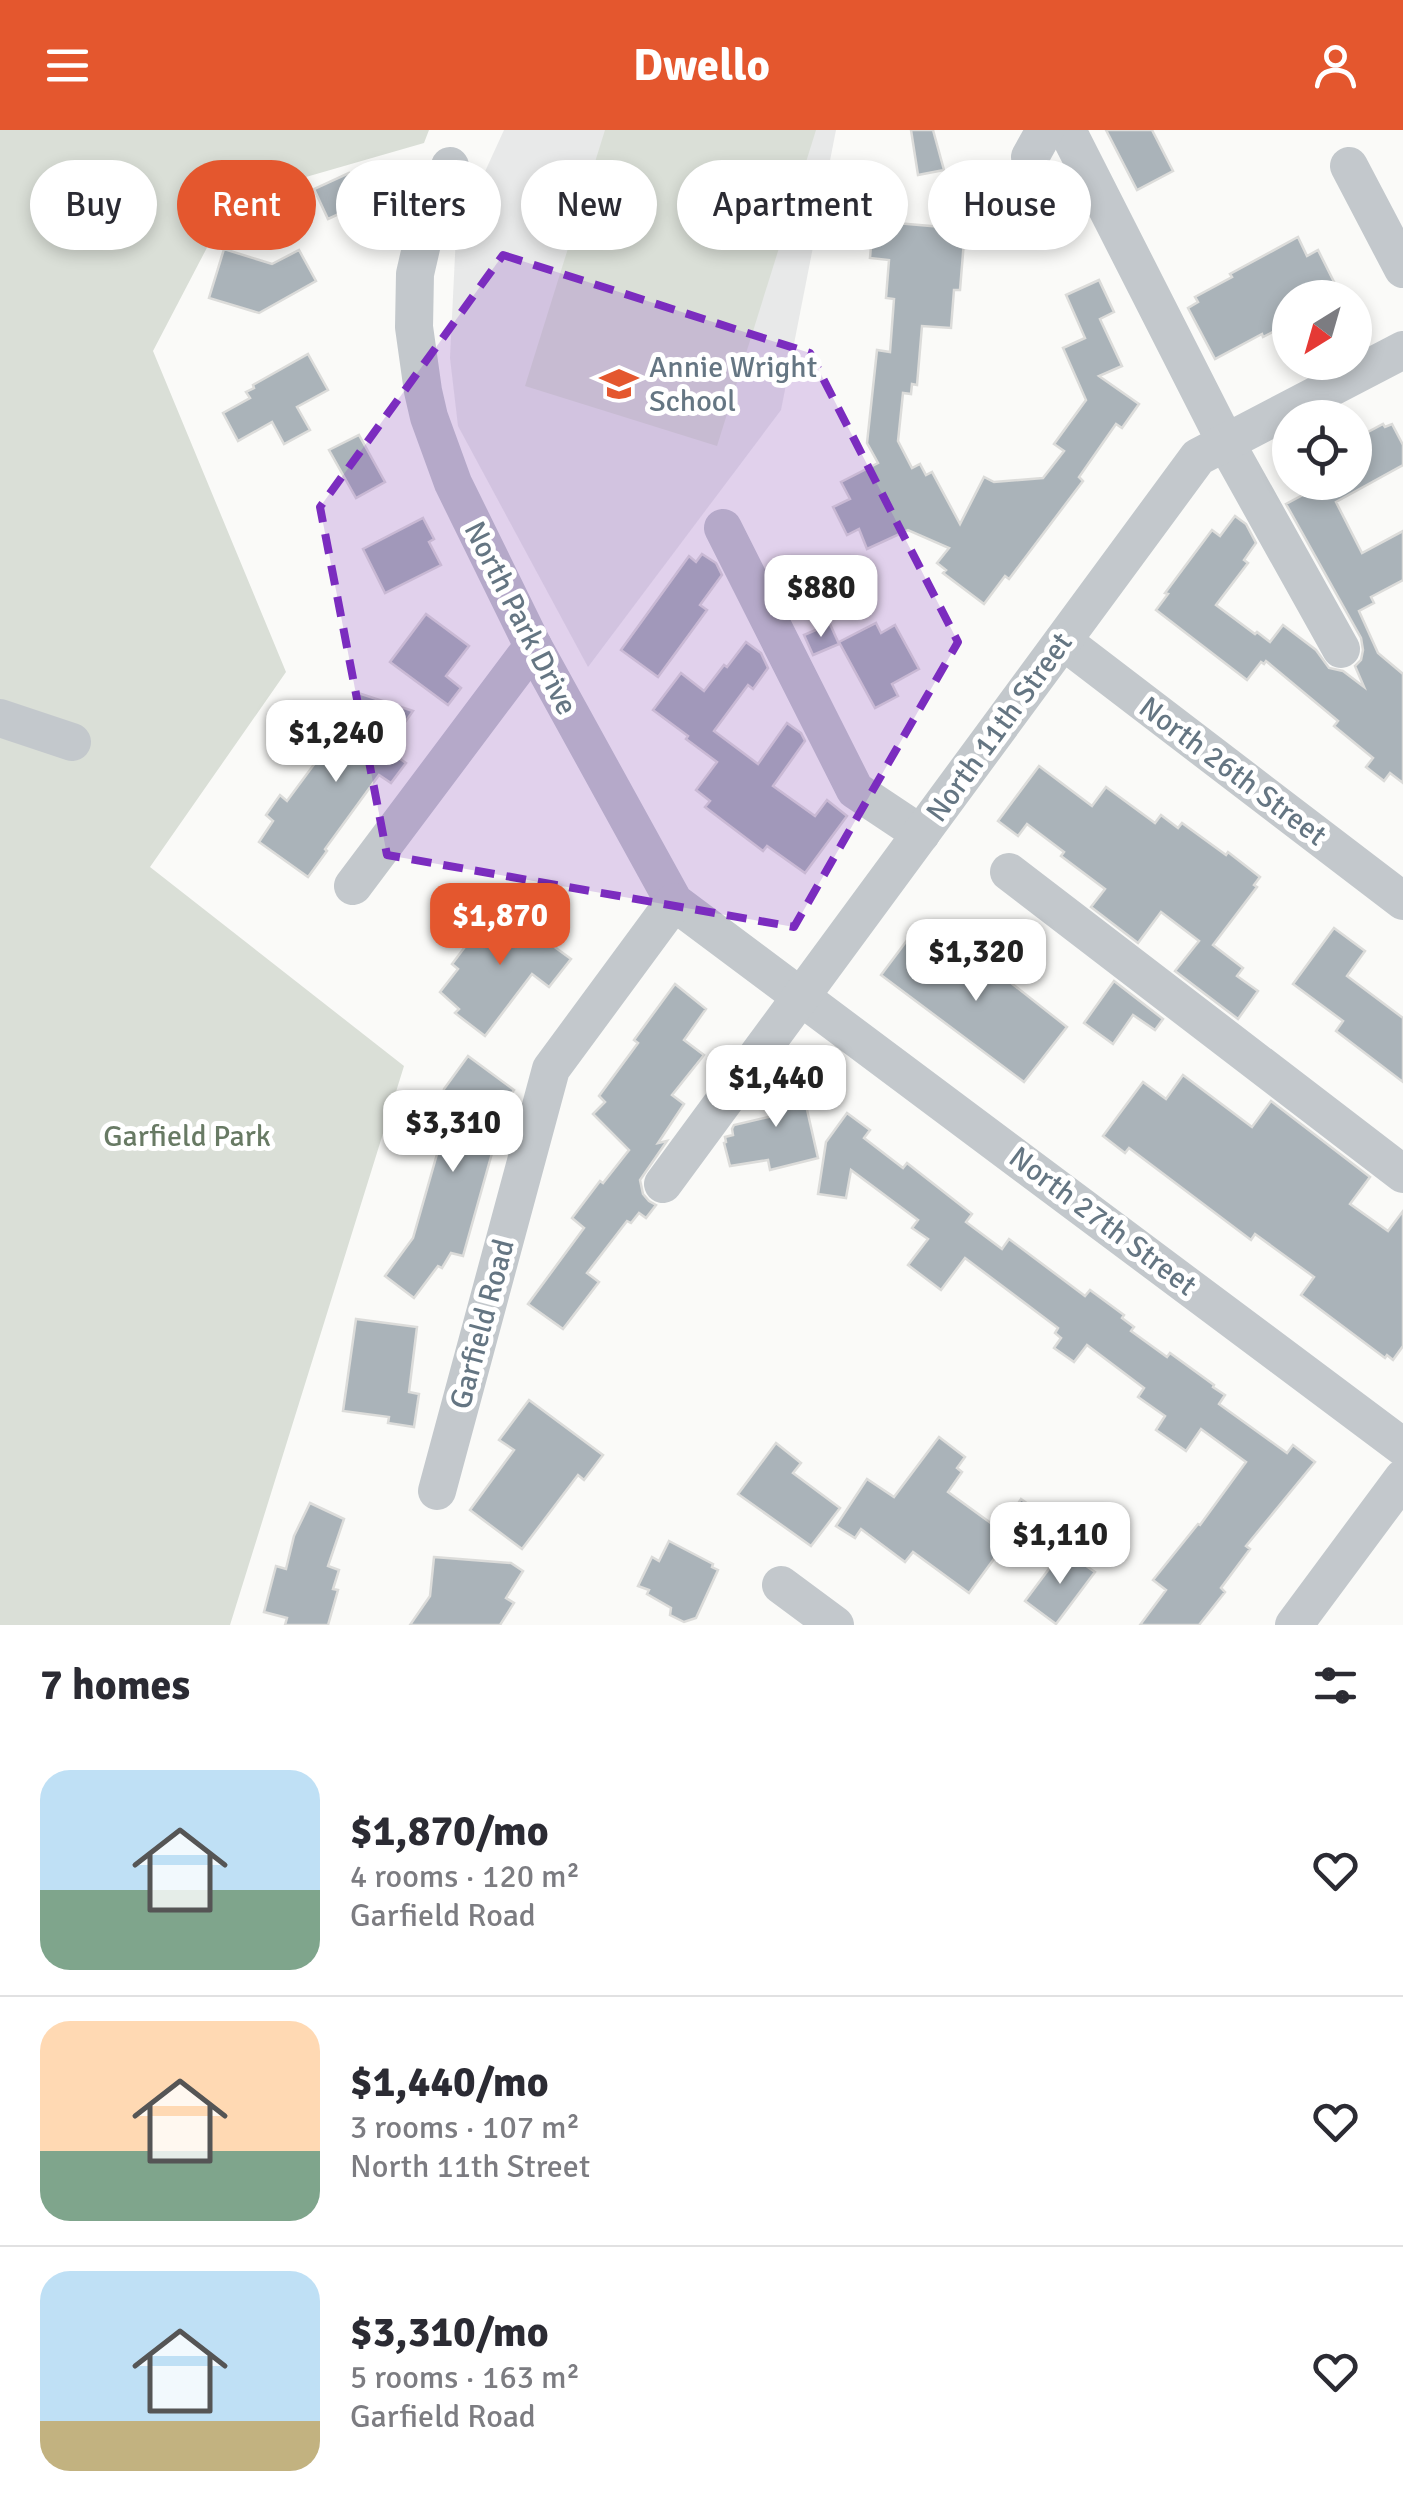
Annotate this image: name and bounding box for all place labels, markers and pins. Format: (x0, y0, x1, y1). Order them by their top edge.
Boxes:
place label: Annie Wright School (649, 349, 817, 420)
school or university icon: Annie Wright School (598, 363, 640, 405)
pin: $880 (762, 555, 880, 640)
pin: $1,240 (255, 700, 417, 785)
pin: $1,870 (419, 883, 581, 968)
pin: $1,320 (895, 919, 1057, 1004)
pin: $1,440 (695, 1045, 857, 1130)
pin: $3,310 (372, 1090, 534, 1175)
pin: $1,110 (979, 1502, 1141, 1587)

